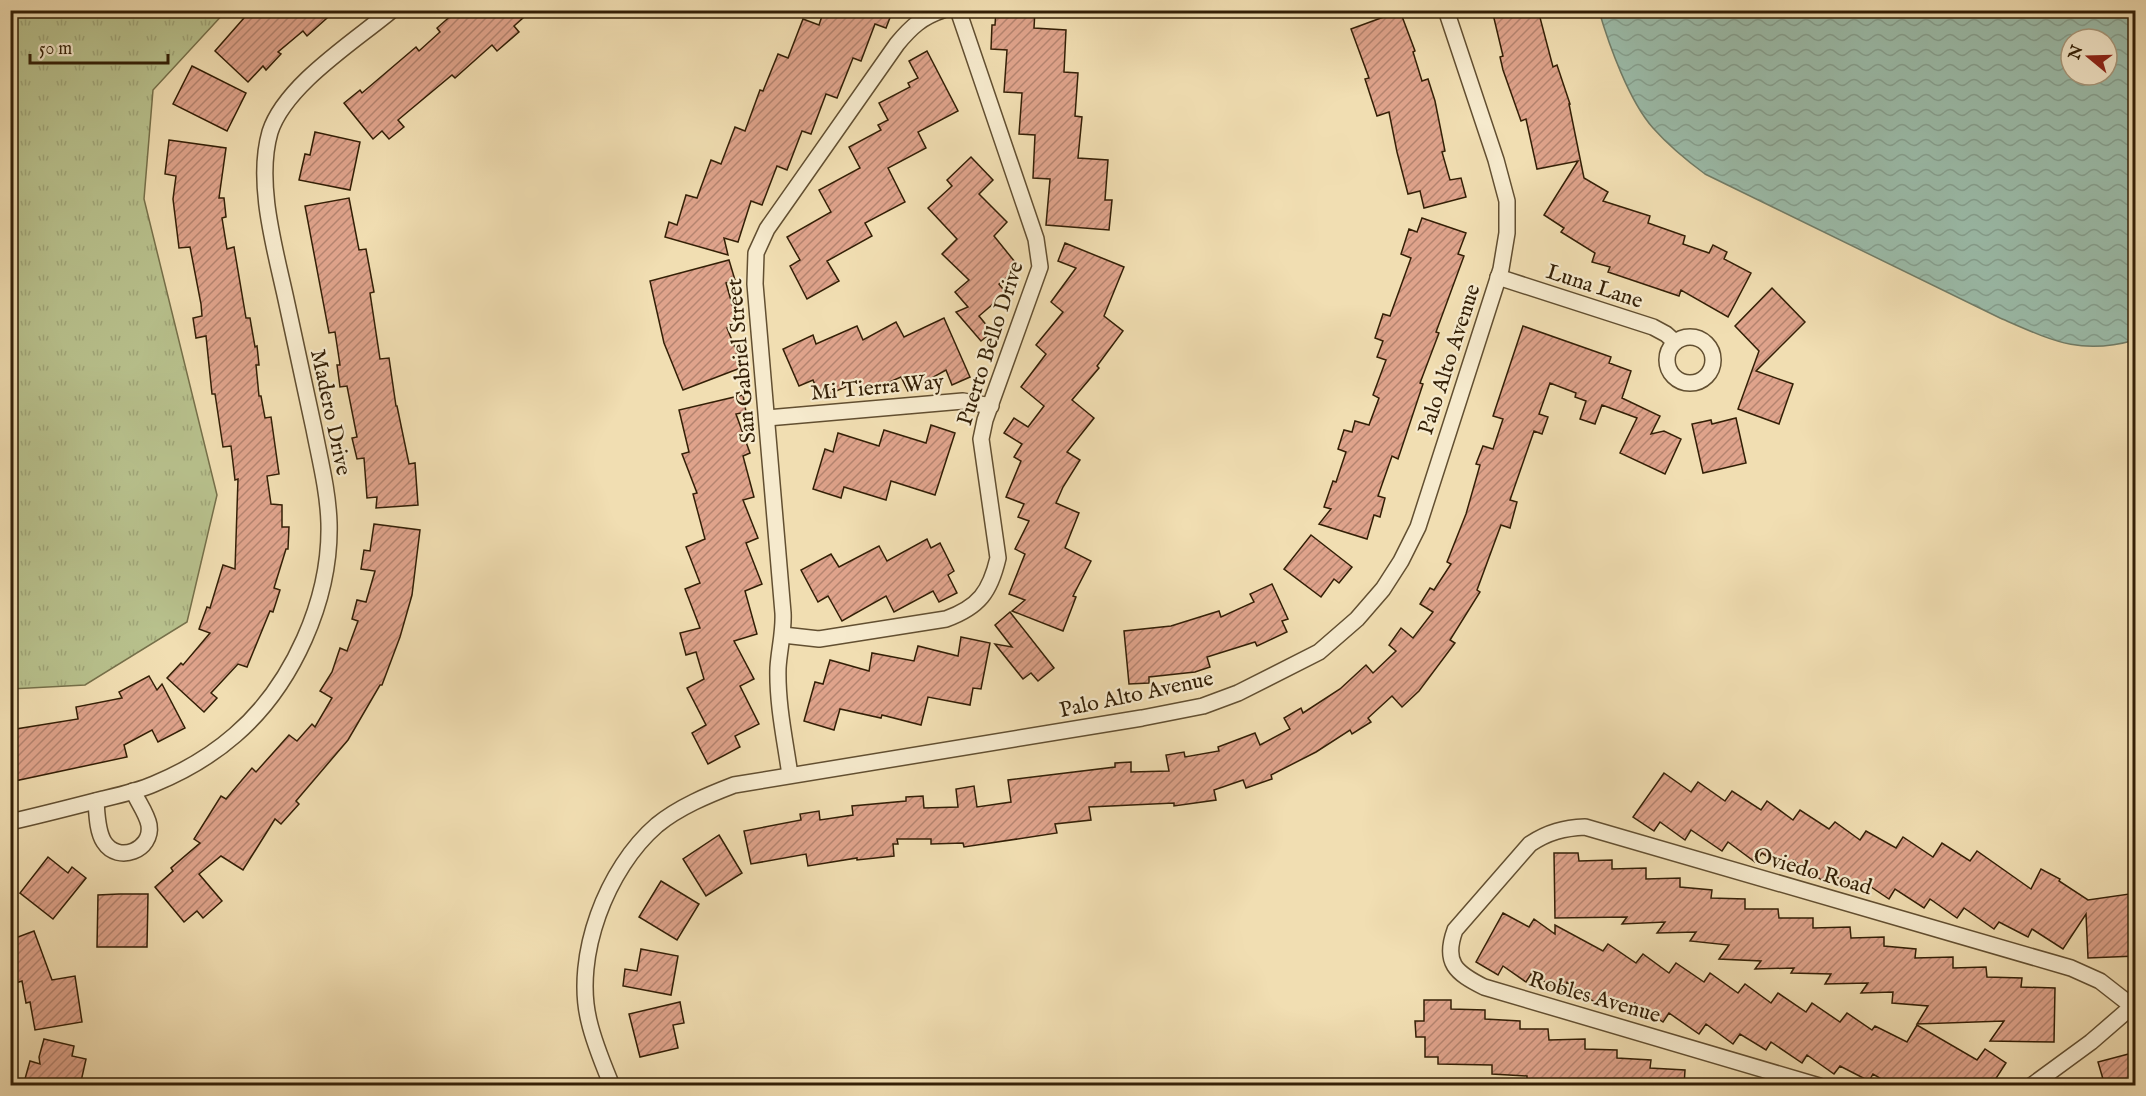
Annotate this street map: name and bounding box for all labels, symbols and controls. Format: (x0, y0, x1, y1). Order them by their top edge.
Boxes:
scale bar (30, 27, 168, 65)
north arrow (2059, 27, 2119, 87)
text: 50 m (39, 38, 72, 61)
text: N (2065, 43, 2088, 64)
street label: Puerto Bello Drive (951, 258, 1031, 429)
street label: Luna Lane (1542, 258, 1646, 316)
street label: San Gabriel Street (721, 277, 763, 444)
street label: Palo Alto Avenue (1412, 281, 1487, 439)
street label: Madero Drive (303, 347, 357, 478)
street label: Mi Tierra Way (809, 368, 945, 408)
street label: Palo Alto Avenue (1057, 665, 1216, 725)
street label: Oviedo Road (1750, 842, 1875, 902)
street label: Robles Avenue (1525, 966, 1664, 1030)

